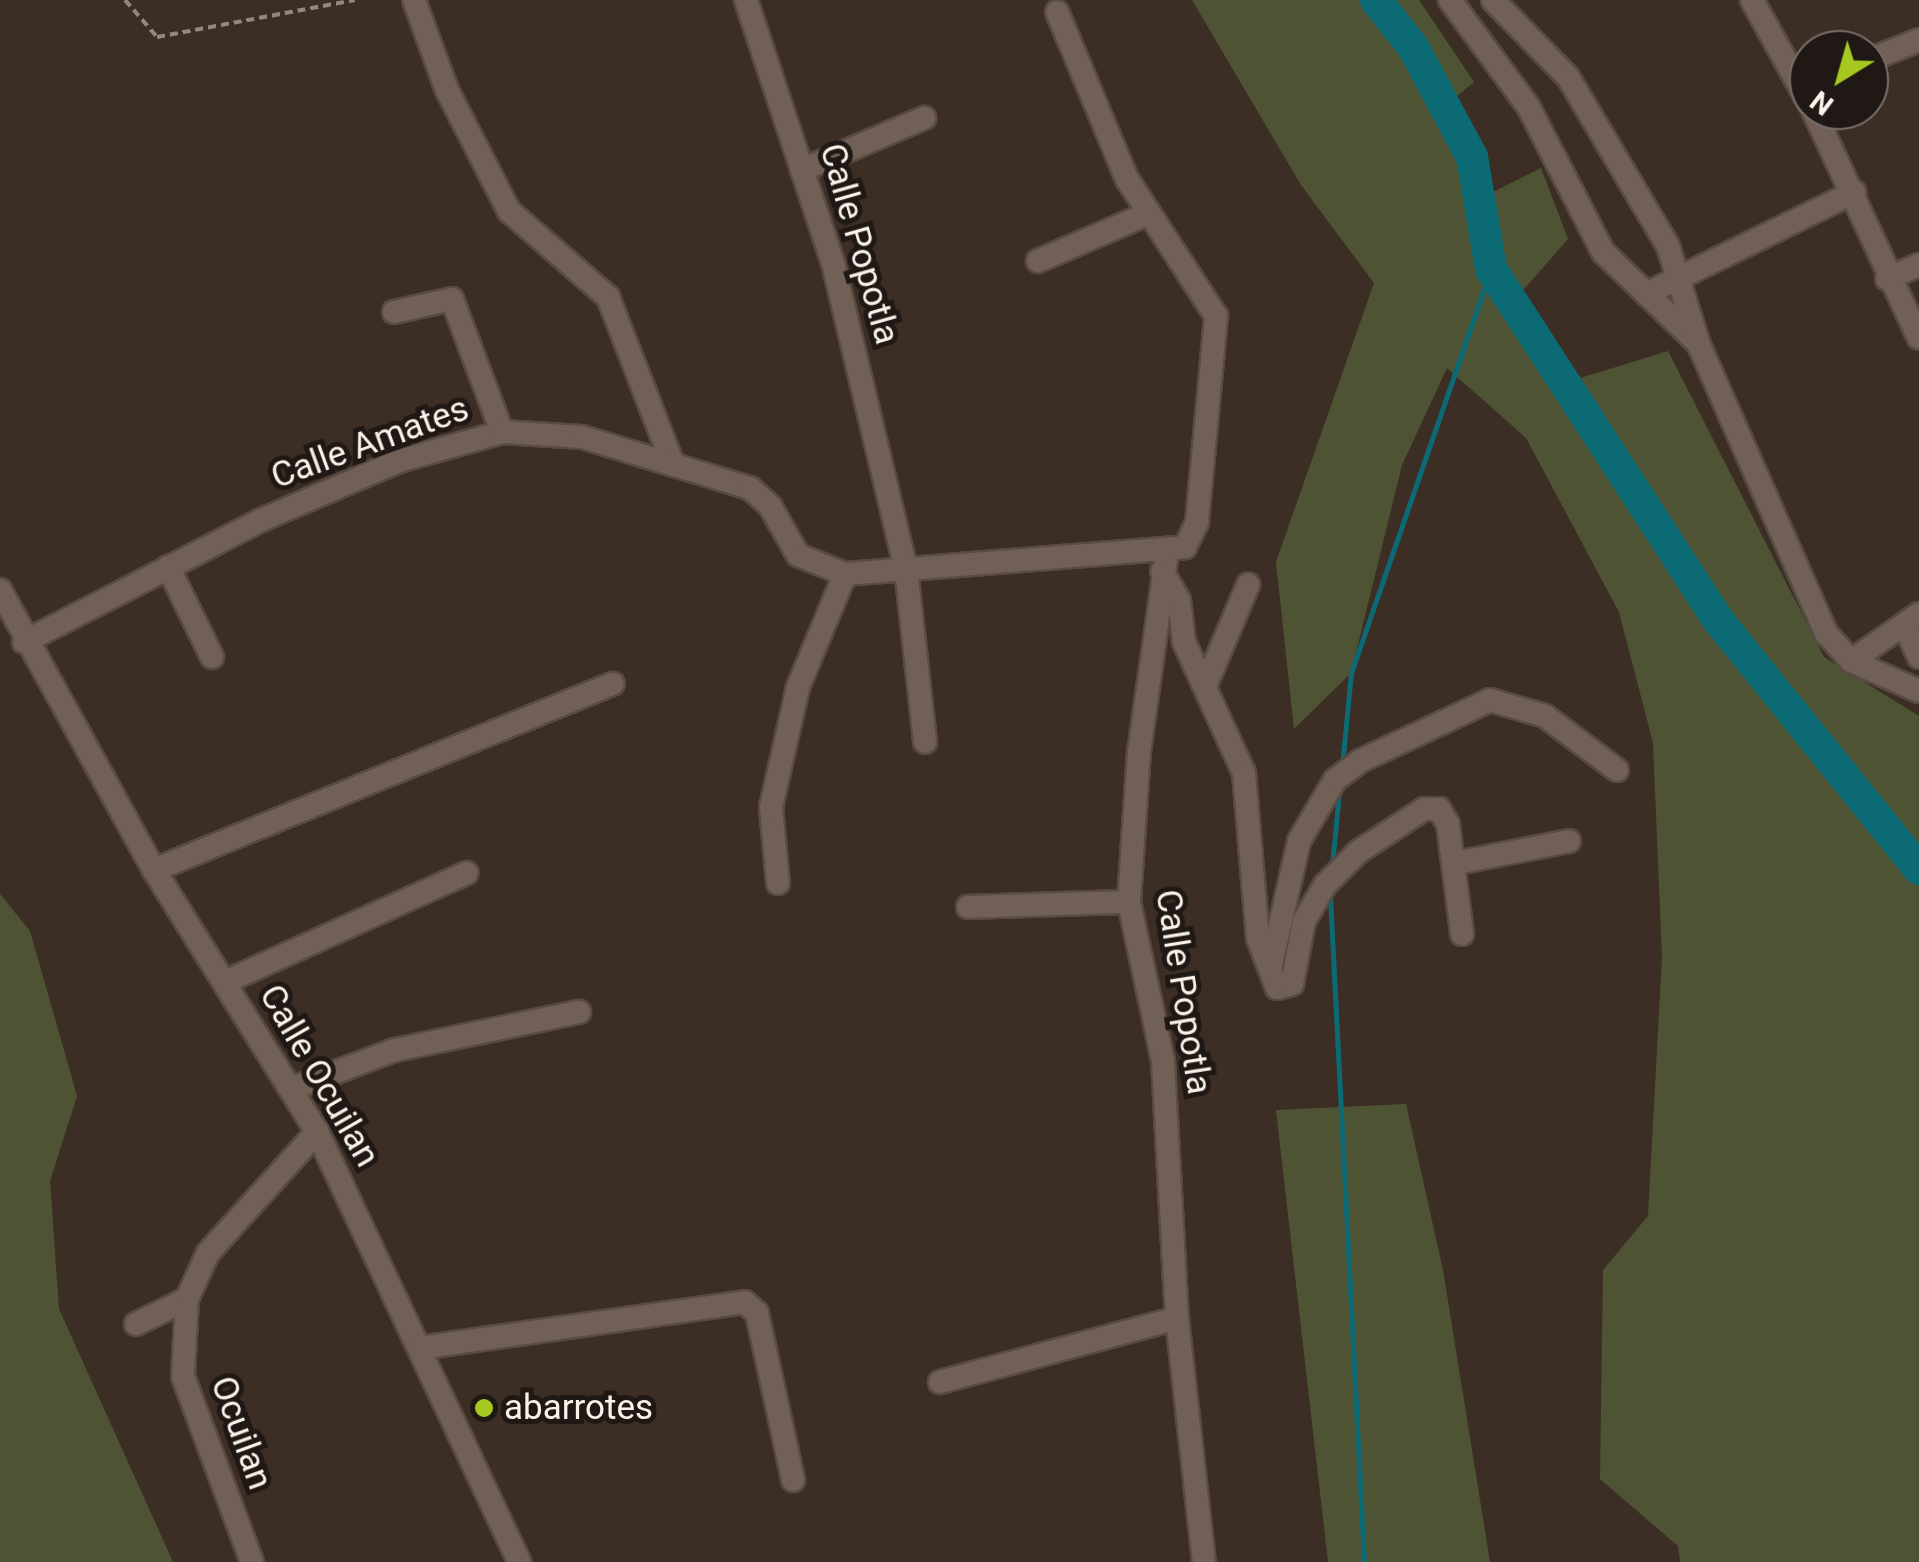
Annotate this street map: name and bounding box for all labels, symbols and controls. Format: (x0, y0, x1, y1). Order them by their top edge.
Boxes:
north arrow (1789, 30, 1889, 130)
text: N (1804, 84, 1840, 122)
street label: Calle Popotla (810, 139, 908, 349)
street label: Calle Amates (266, 388, 474, 498)
street label: Calle Popotla (1146, 887, 1220, 1097)
street label: Calle Ocuilan (250, 978, 388, 1174)
street label: Ocuilan (201, 1371, 281, 1495)
place label: abarrotes (504, 1387, 653, 1429)
marker: abarrotes (473, 1397, 495, 1419)

